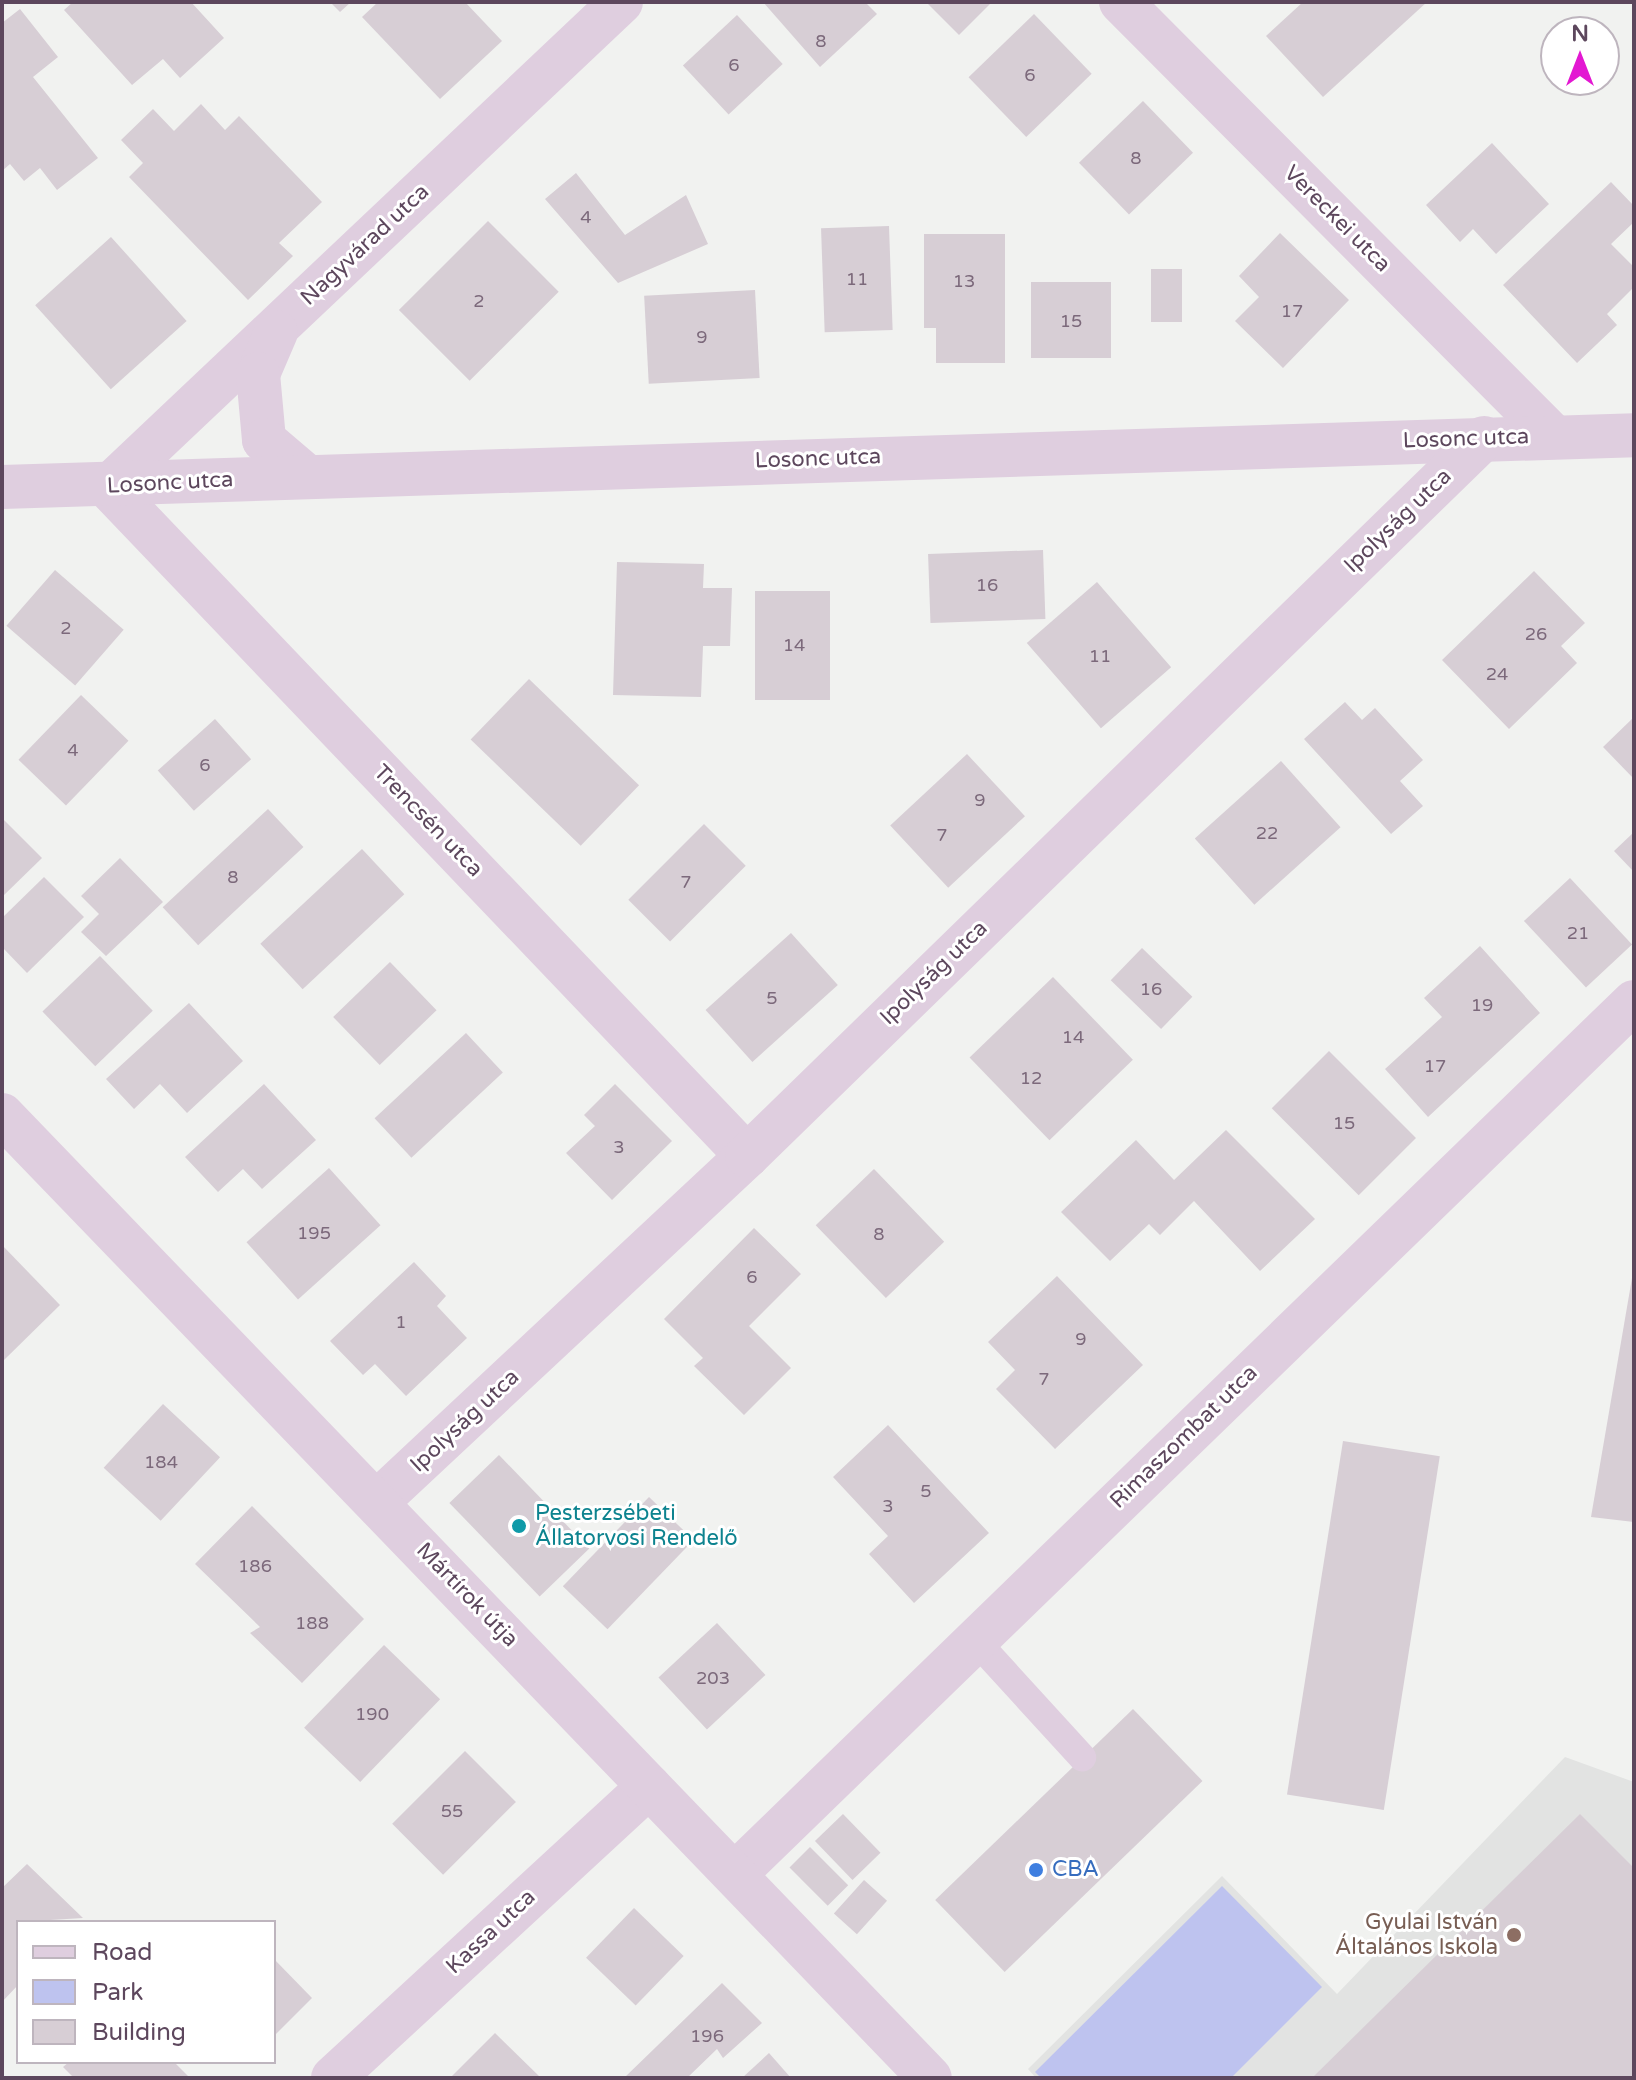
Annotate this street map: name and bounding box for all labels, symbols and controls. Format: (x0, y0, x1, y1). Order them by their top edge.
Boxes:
north arrow (1540, 16, 1620, 96)
text: N (1571, 21, 1589, 47)
house number: 8 (815, 30, 827, 52)
house number: 6 (728, 54, 740, 76)
house number: 6 (1024, 64, 1036, 86)
house number: 8 (1130, 147, 1142, 169)
street label: Vereckei utca (1278, 160, 1396, 278)
street label: Nagyvárad utca (295, 179, 435, 311)
house number: 4 (580, 206, 592, 228)
house number: 11 (846, 268, 868, 290)
house number: 13 (953, 270, 975, 292)
house number: 2 (473, 290, 485, 312)
house number: 17 (1281, 300, 1303, 322)
house number: 15 (1060, 310, 1082, 332)
house number: 9 (696, 326, 708, 348)
street label: Losonc utca (1402, 424, 1530, 454)
street label: Losonc utca (754, 444, 882, 474)
street label: Ipolyság utca (1339, 463, 1457, 579)
street label: Losonc utca (106, 467, 234, 499)
house number: 16 (976, 574, 998, 596)
house number: 2 (60, 617, 72, 639)
house number: 26 (1525, 623, 1547, 645)
house number: 14 (783, 634, 805, 656)
house number: 11 (1089, 645, 1111, 667)
house number: 24 (1486, 663, 1508, 685)
house number: 4 (67, 739, 79, 761)
house number: 6 (199, 754, 211, 776)
street label: Trencsén utca (368, 759, 488, 883)
house number: 9 (974, 789, 986, 811)
house number: 22 (1256, 822, 1278, 844)
house number: 7 (936, 824, 948, 846)
house number: 8 (227, 866, 239, 888)
house number: 7 (680, 871, 692, 893)
street label: Ipolyság utca (875, 915, 993, 1031)
house number: 21 (1567, 922, 1589, 944)
house number: 16 (1140, 978, 1162, 1000)
house number: 5 (766, 987, 778, 1009)
house number: 19 (1471, 994, 1493, 1016)
house number: 14 (1062, 1026, 1084, 1048)
house number: 17 (1424, 1055, 1446, 1077)
house number: 12 (1020, 1067, 1042, 1089)
house number: 15 (1333, 1112, 1355, 1134)
house number: 3 (613, 1136, 625, 1158)
house number: 195 (297, 1222, 331, 1244)
house number: 8 (873, 1223, 885, 1245)
house number: 6 (746, 1266, 758, 1288)
house number: 1 (395, 1311, 407, 1333)
house number: 9 (1075, 1328, 1087, 1350)
street label: Rimaszombat utca (1105, 1360, 1263, 1514)
street label: Ipolyság utca (405, 1364, 525, 1478)
house number: 7 (1038, 1368, 1050, 1390)
house number: 184 (144, 1451, 178, 1473)
house number: 5 (920, 1480, 932, 1502)
house number: 3 (882, 1495, 894, 1517)
place label: Pesterzsébeti Állatorvosi Rendelő (535, 1500, 738, 1552)
marker: Pesterzsébeti Állatorvosi Rendelő (510, 1517, 528, 1535)
street label: Mártírok útja (411, 1537, 523, 1653)
house number: 186 (238, 1555, 272, 1577)
house number: 188 (295, 1612, 329, 1634)
house number: 203 (696, 1667, 730, 1689)
house number: 190 (355, 1703, 389, 1725)
house number: 55 (441, 1800, 463, 1822)
place label: CBA (1052, 1857, 1099, 1883)
marker: CBA (1027, 1861, 1045, 1879)
street label: Kassa utca (441, 1884, 541, 1980)
place label: Gyulai István Általános Iskola (1335, 1909, 1498, 1960)
legend (16, 1920, 276, 2064)
marker: Gyulai István Általános Iskola (1505, 1926, 1523, 1944)
text: Road (92, 1938, 152, 1967)
text: Park (92, 1978, 143, 2007)
text: Building (92, 2018, 186, 2047)
house number: 196 (690, 2025, 724, 2047)

